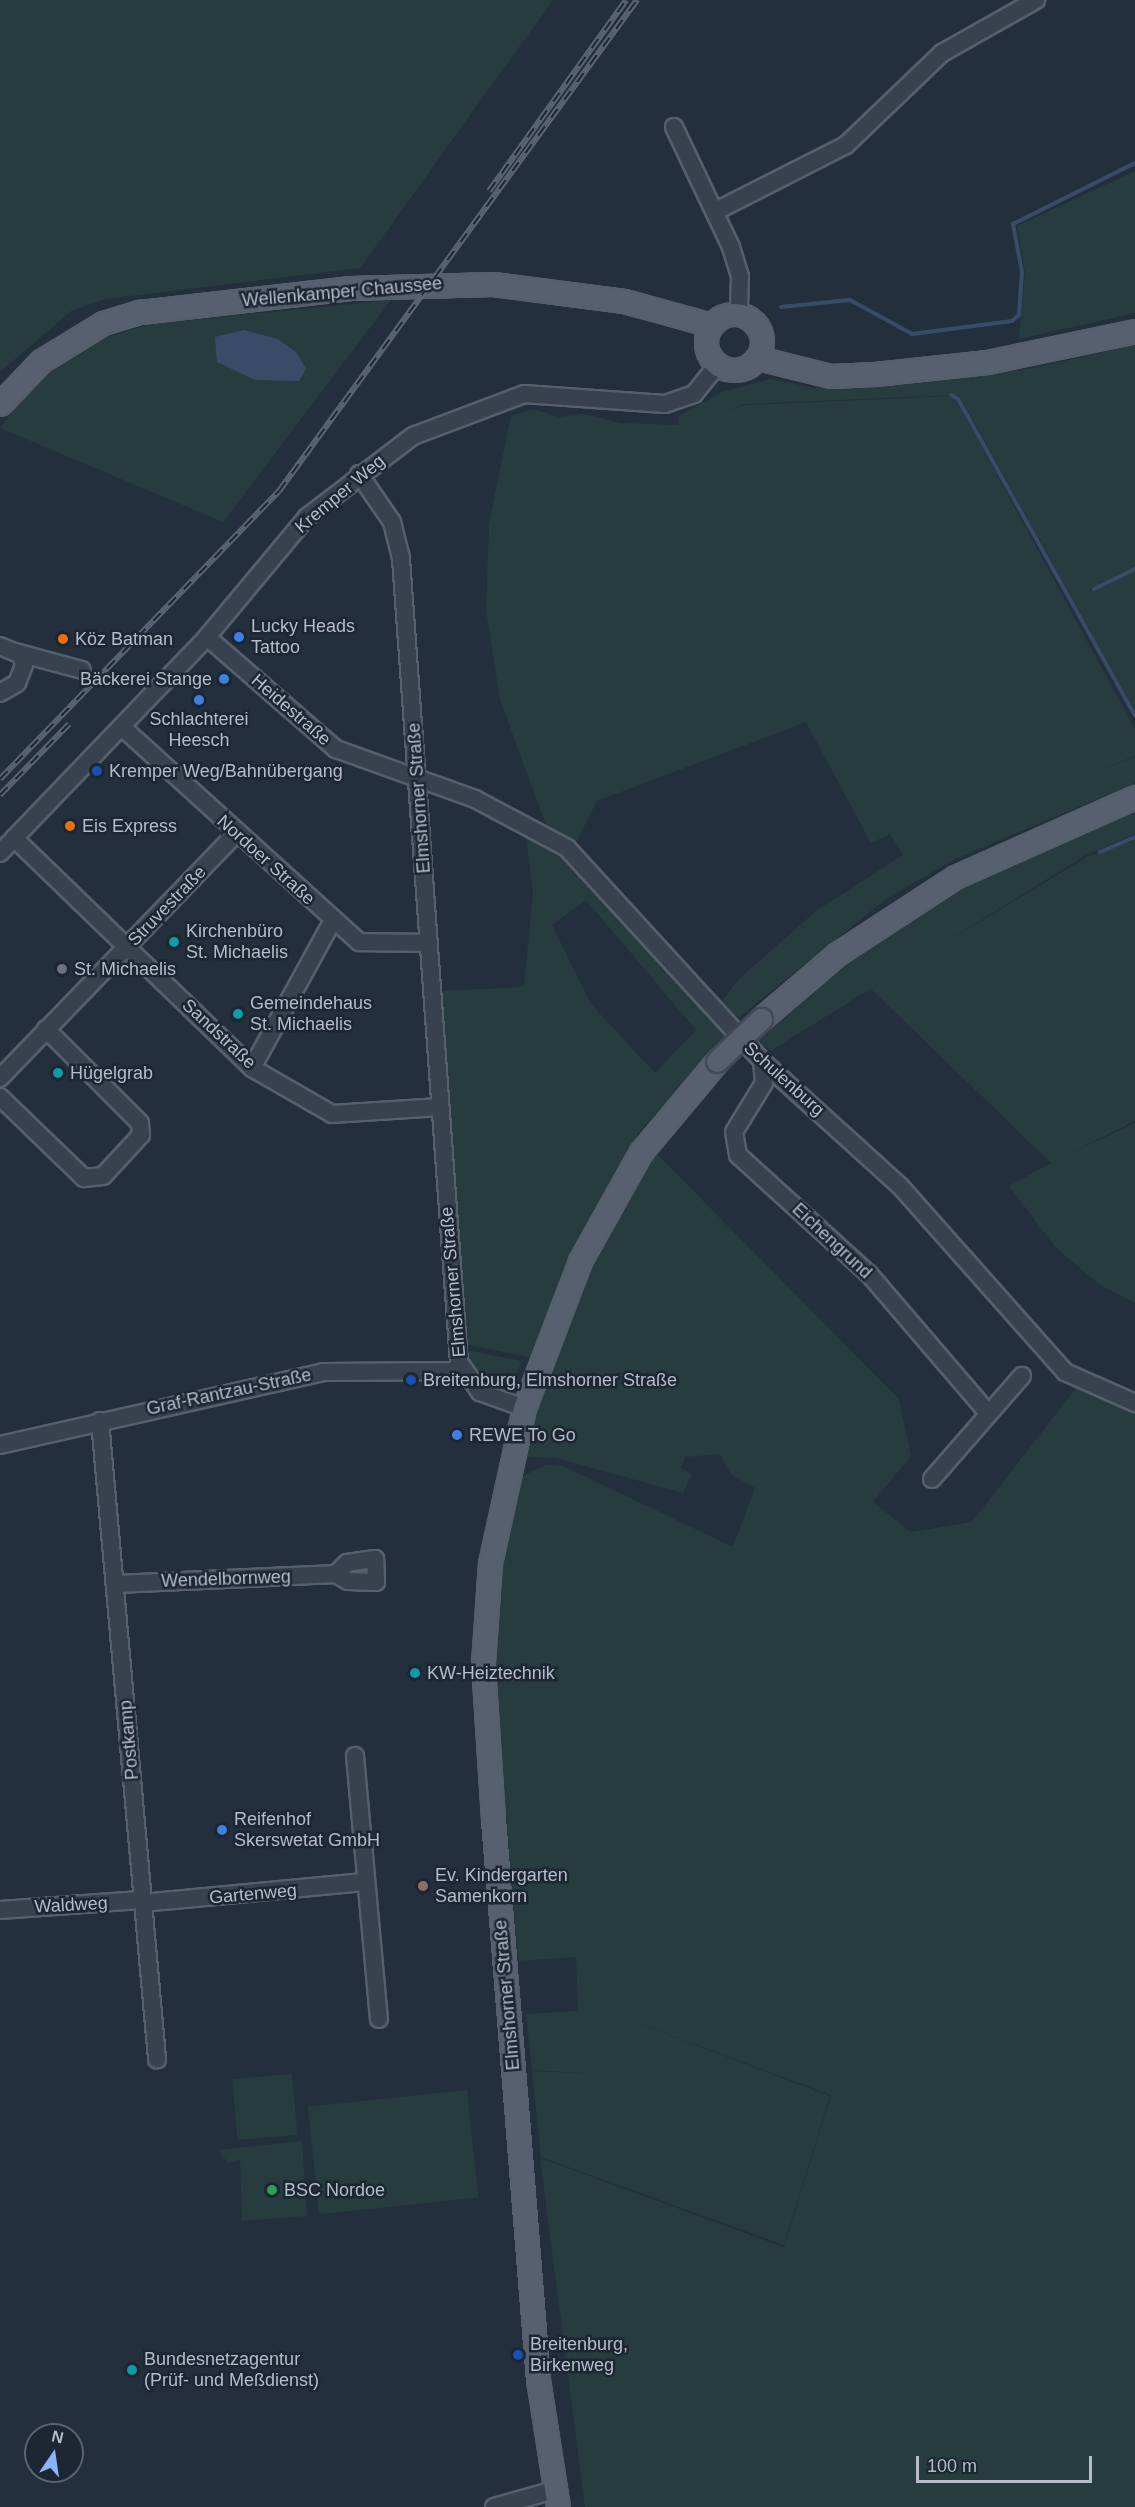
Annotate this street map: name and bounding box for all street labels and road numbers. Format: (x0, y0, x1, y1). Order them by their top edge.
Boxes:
street label: Wellenkamper Chaussee (241, 272, 443, 312)
street label: Kremper Weg (291, 450, 389, 538)
street label: Heidestraße (247, 670, 335, 750)
street label: Elmshorner Straße (403, 722, 435, 874)
street label: Nordoer Straße (213, 810, 319, 910)
street label: Struvestraße (123, 861, 211, 951)
street label: Sandstraße (178, 994, 260, 1074)
street label: Schulenburg (739, 1037, 829, 1121)
street label: Eichengrund (788, 1199, 876, 1283)
street label: Elmshorner Straße (436, 1206, 470, 1358)
street label: Graf-Rantzau-Straße (145, 1364, 313, 1420)
street label: Wendelbornweg (161, 1566, 291, 1592)
street label: Postkamp (115, 1699, 143, 1781)
street label: Gartenweg (208, 1879, 298, 1909)
street label: Waldweg (34, 1892, 108, 1918)
street label: Elmshorner Straße (490, 1919, 524, 2071)

